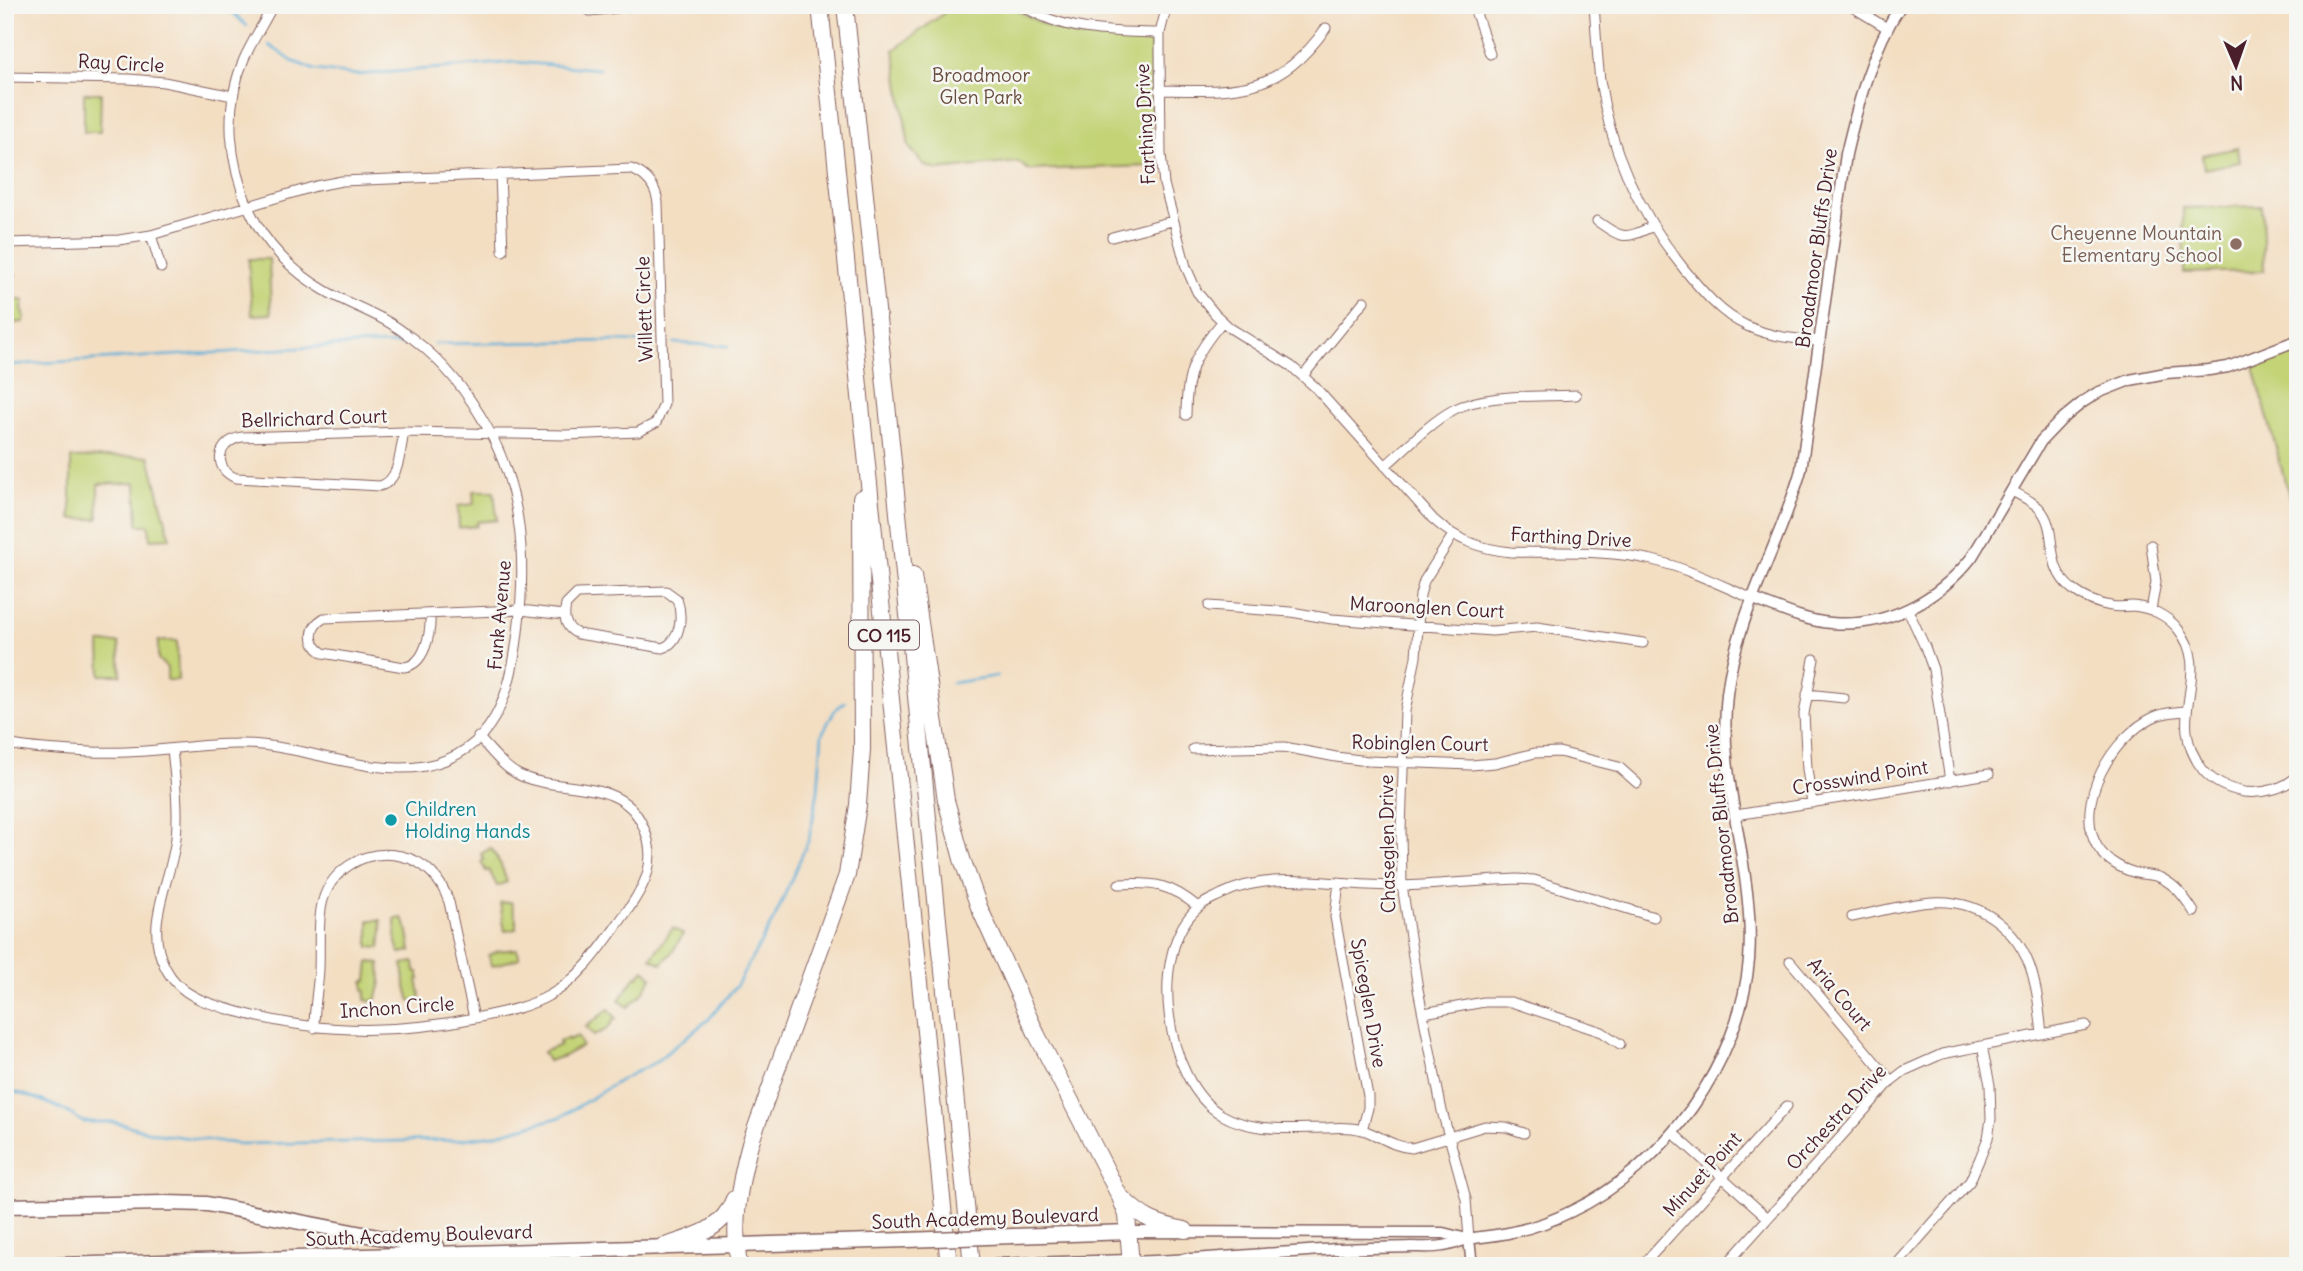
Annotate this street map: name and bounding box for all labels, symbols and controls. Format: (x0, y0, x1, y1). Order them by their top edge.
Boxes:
north arrow (2202, 32, 2272, 102)
street label: Ray Circle (77, 49, 165, 77)
park label: Broadmoor Glen Park (932, 63, 1030, 109)
street label: Farthing Drive (1130, 63, 1160, 185)
text: N (2230, 71, 2244, 95)
street label: Broadmoor Bluffs Drive (1790, 147, 1842, 349)
place label: Cheyenne Mountain Elementary School (2050, 221, 2222, 267)
marker: Cheyenne Mountain Elementary School (2228, 236, 2244, 252)
street label: Willett Circle (630, 256, 658, 362)
street label: Bellrichard Court (241, 403, 387, 433)
street label: Farthing Drive (1510, 522, 1632, 552)
street label: Funk Avenue (482, 559, 516, 671)
street label: Maroonglen Court (1349, 591, 1505, 623)
road number: CO 115 (849, 620, 919, 650)
street label: Broadmoor Bluffs Drive (1699, 723, 1743, 925)
street label: Robinglen Court (1351, 730, 1489, 756)
street label: Crosswind Point (1790, 754, 1930, 800)
street label: Chaseglen Drive (1374, 774, 1400, 914)
place label: Children Holding Hands (405, 797, 530, 843)
marker: Children Holding Hands (383, 812, 399, 828)
street label: Spiceglen Drive (1346, 937, 1392, 1069)
street label: Aria Court (1803, 953, 1877, 1035)
street label: Inchon Circle (339, 991, 455, 1023)
street label: Orchestra Drive (1781, 1059, 1891, 1175)
street label: Minuet Point (1658, 1127, 1746, 1221)
street label: South Academy Boulevard (871, 1202, 1099, 1234)
street label: South Academy Boulevard (305, 1219, 533, 1251)

